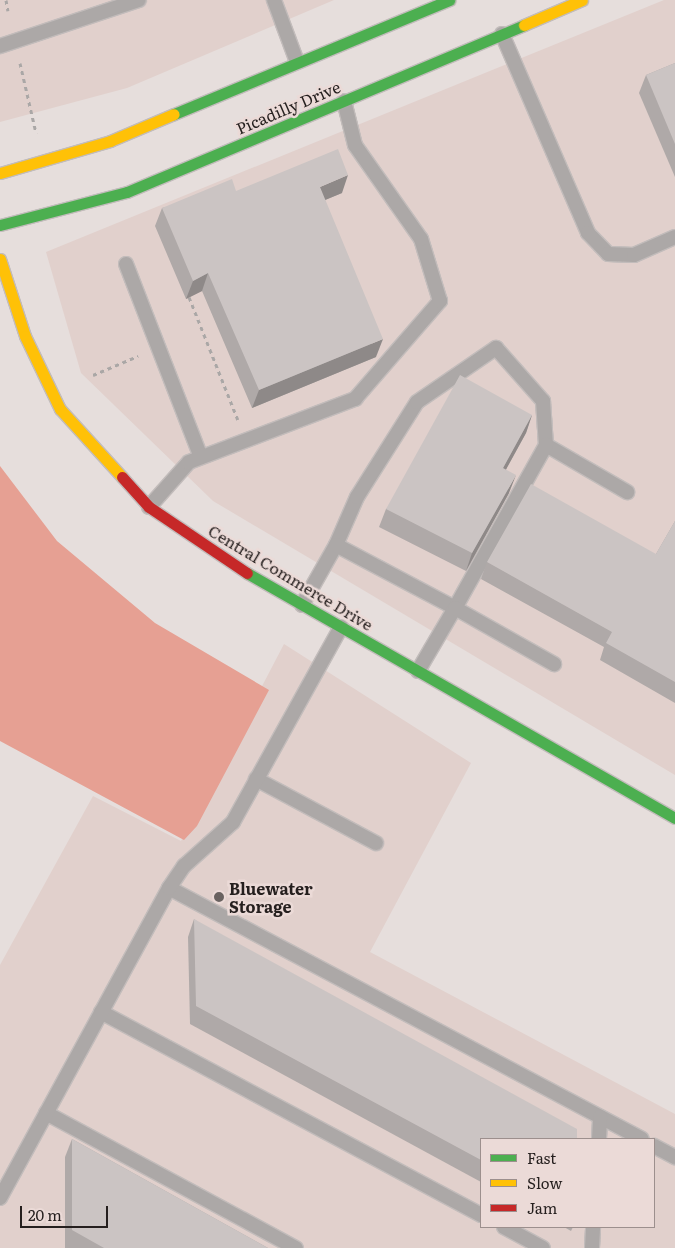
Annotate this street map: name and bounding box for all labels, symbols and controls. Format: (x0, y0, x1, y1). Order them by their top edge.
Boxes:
street label: Picadilly Drive (233, 76, 343, 138)
street label: Central Commerce Drive (205, 520, 377, 634)
place label: Bluewater Storage (229, 878, 313, 916)
marker: Bluewater Storage (213, 891, 225, 903)
legend (480, 1138, 655, 1228)
text: Fast (527, 1146, 556, 1169)
text: Slow (527, 1171, 562, 1194)
scale bar (22, 1196, 110, 1228)
text: Jam (527, 1196, 557, 1219)
text: 20 m (28, 1203, 62, 1226)

